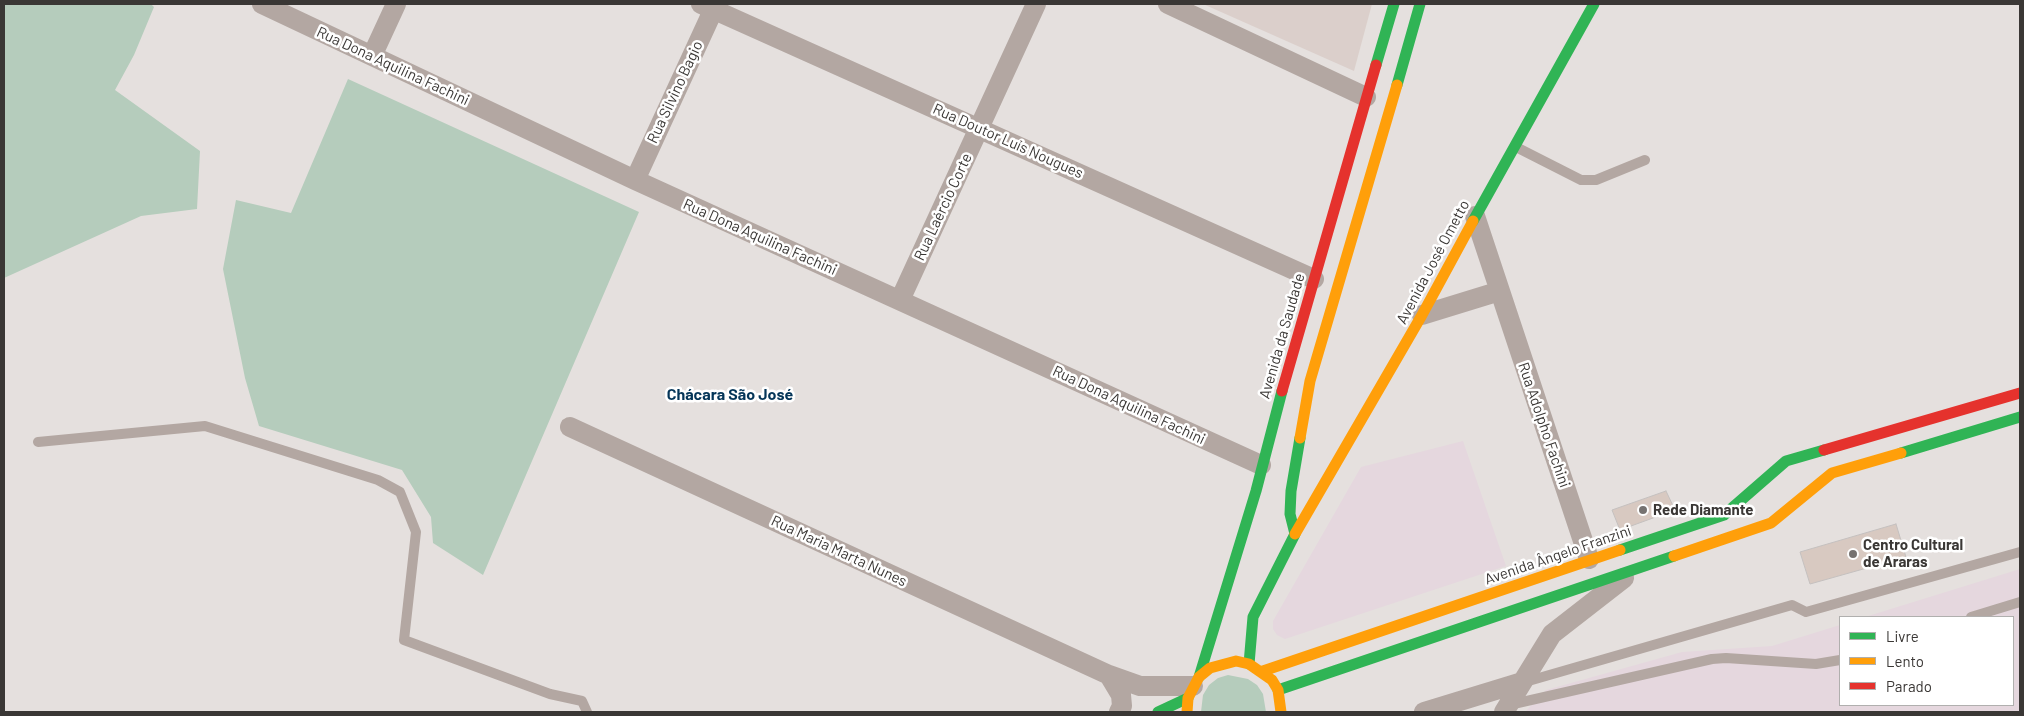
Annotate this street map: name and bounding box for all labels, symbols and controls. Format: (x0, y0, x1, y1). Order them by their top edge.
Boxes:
street label: Rua Dona Aquilina Fachini (314, 23, 472, 109)
street label: Rua Silvino Bagio (643, 38, 707, 146)
street label: Rua Doutor Luís Nougues (930, 100, 1086, 182)
street label: Rua Laércio Corte (910, 150, 976, 264)
street label: Rua Dona Aquilina Fachini (680, 195, 840, 279)
street label: Avenida José Ometto (1393, 197, 1473, 327)
street label: Avenida da Saudade (1255, 271, 1309, 401)
street label: Rua Adolpho Fachini (1514, 360, 1574, 490)
street label: Rua Dona Aquilina Fachini (1050, 362, 1208, 448)
district label: Chácara São José (667, 385, 793, 405)
place label: Rede Diamante (1653, 501, 1753, 519)
marker: Rede Diamante (1637, 504, 1649, 516)
street label: Rua Maria Marta Nunes (768, 512, 910, 590)
street label: Avenida Ângelo Franzini (1482, 521, 1634, 589)
place label: Centro Cultural de Araras (1863, 536, 1963, 571)
marker: Centro Cultural de Araras (1847, 548, 1859, 560)
legend (1839, 616, 2014, 706)
text: Livre (1886, 627, 1919, 645)
text: Lento (1886, 652, 1924, 670)
text: Parado (1886, 677, 1932, 695)

